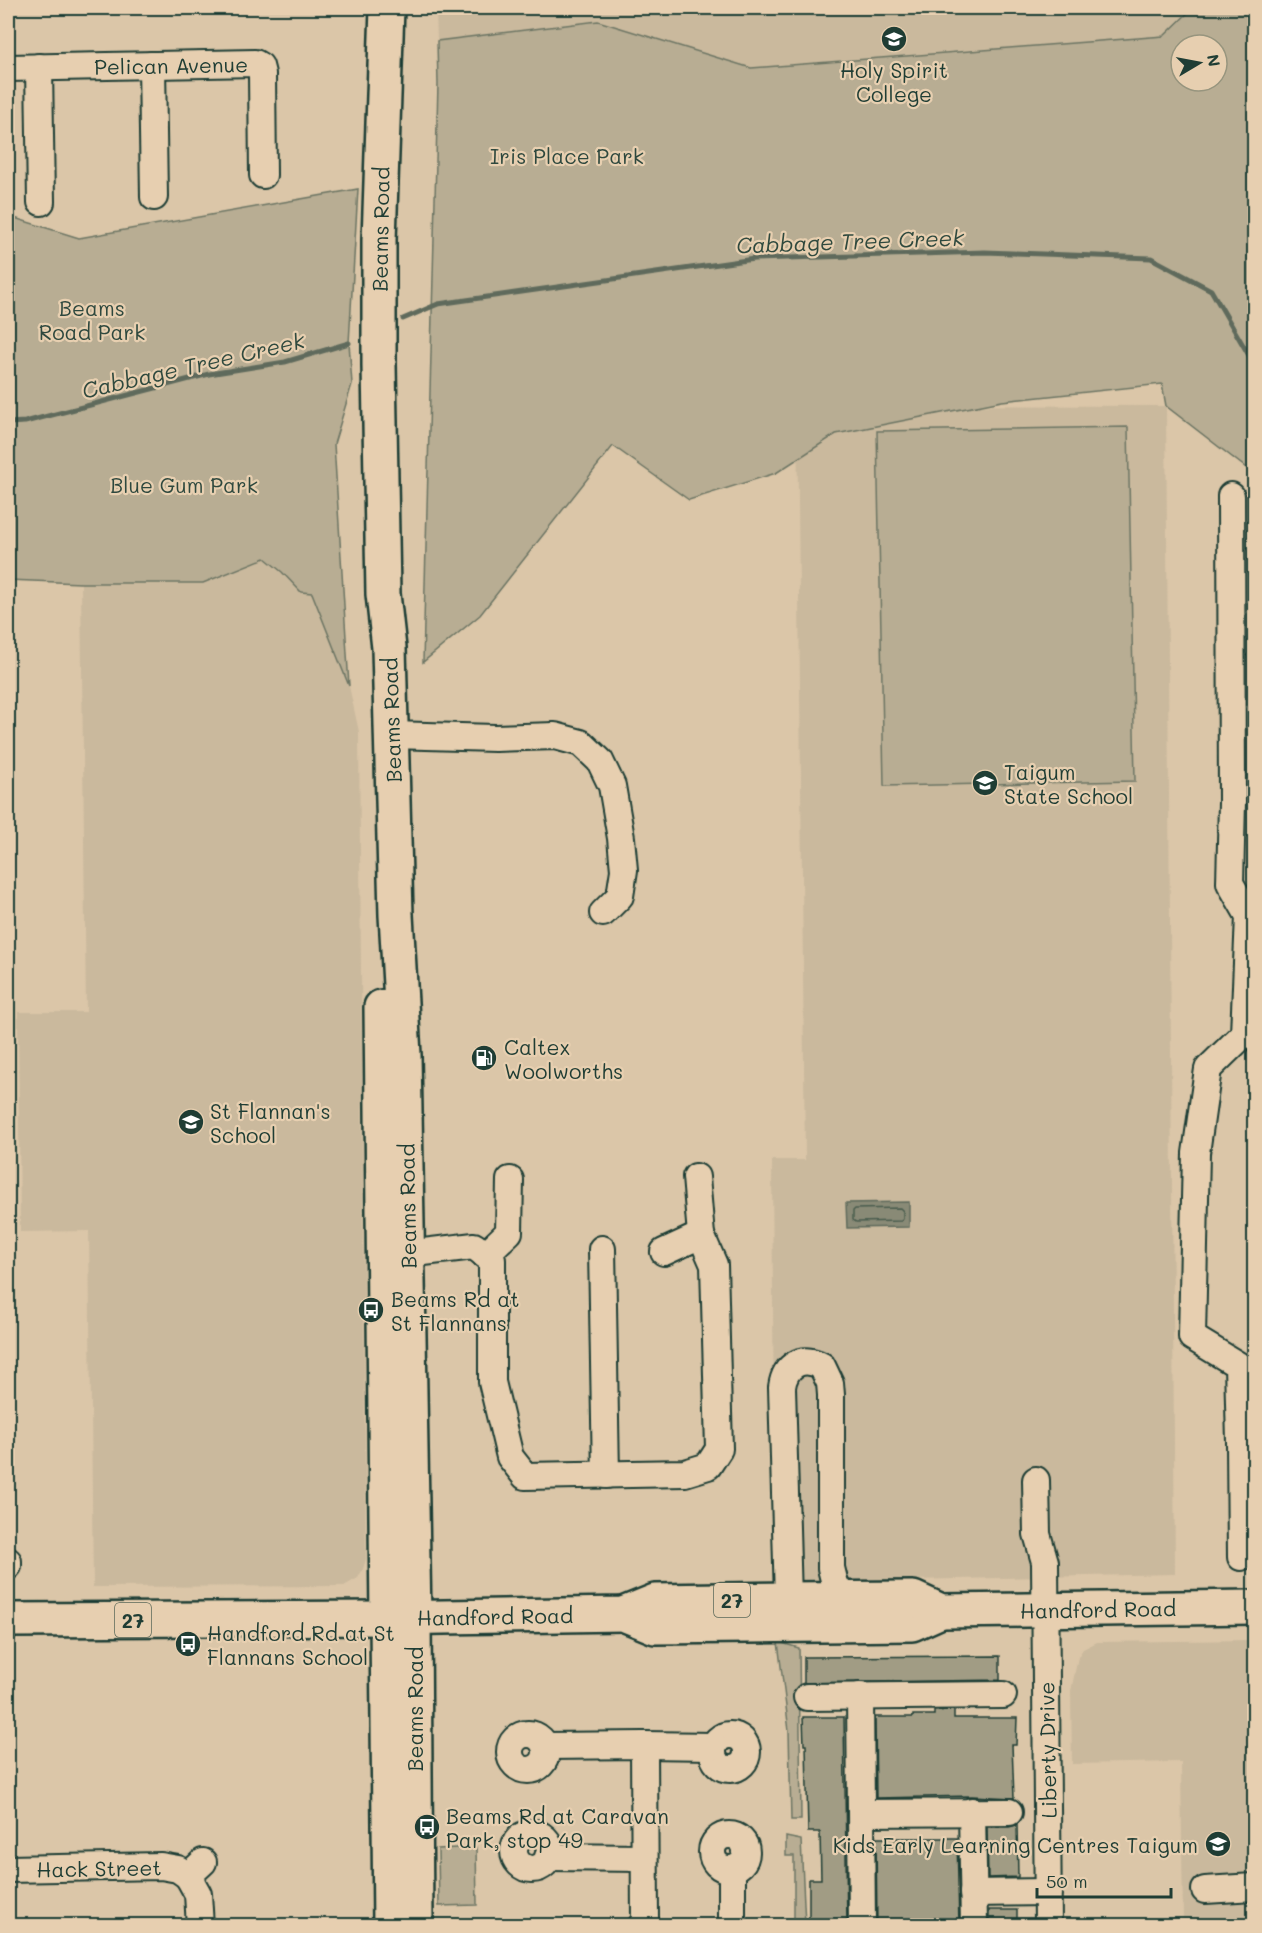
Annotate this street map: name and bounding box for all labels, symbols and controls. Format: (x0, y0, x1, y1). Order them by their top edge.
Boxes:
school or university icon: Holy Spirit College (879, 24, 909, 54)
north arrow (1169, 33, 1229, 93)
street label: Pelican Avenue (94, 50, 248, 80)
text: N (1203, 52, 1226, 68)
place label: Holy Spirit College (840, 56, 948, 107)
park label: Iris Place Park (490, 142, 644, 169)
street label: Beams Road (365, 166, 395, 292)
water label: Cabbage Tree Creek (736, 222, 966, 259)
park label: Beams Road Park (39, 294, 145, 345)
water label: Cabbage Tree Creek (79, 325, 309, 405)
park label: Blue Gum Park (110, 471, 258, 498)
street label: Beams Road (375, 657, 407, 783)
place label: Taigum State School (1004, 758, 1133, 809)
school or university icon: Taigum State School (970, 768, 1000, 798)
place label: Caltex Woolworths (504, 1033, 623, 1084)
fuel station icon: Caltex Woolworths (469, 1043, 499, 1073)
place label: St Flannan's School (210, 1097, 331, 1148)
school or university icon: St Flannan's School (176, 1107, 206, 1137)
street label: Beams Road (392, 1143, 422, 1269)
place label: Beams Rd at St Flannans (391, 1285, 520, 1336)
bus stop icon: Beams Rd at St Flannans (356, 1295, 386, 1325)
road number: 27 (714, 1583, 750, 1617)
street label: Handford Road (1020, 1594, 1176, 1624)
street label: Handford Road (417, 1601, 573, 1631)
road number: 27 (115, 1603, 151, 1637)
place label: Handford Rd at St Flannans School (207, 1619, 395, 1670)
bus stop icon: Handford Rd at St Flannans School (173, 1629, 203, 1659)
street label: Beams Road (401, 1646, 428, 1772)
street label: Liberty Drive (1032, 1681, 1062, 1819)
place label: Beams Rd at Caravan Park, stop 49 (446, 1802, 669, 1853)
bus stop icon: Beams Rd at Caravan Park, stop 49 (412, 1812, 442, 1842)
school or university icon: Kids Early Learning Centres Taigum (1203, 1829, 1233, 1859)
place label: Kids Early Learning Centres Taigum (833, 1831, 1198, 1858)
street label: Hack Street (36, 1853, 162, 1883)
scale bar (1037, 1861, 1170, 1899)
text: 50 m (1046, 1869, 1088, 1893)

